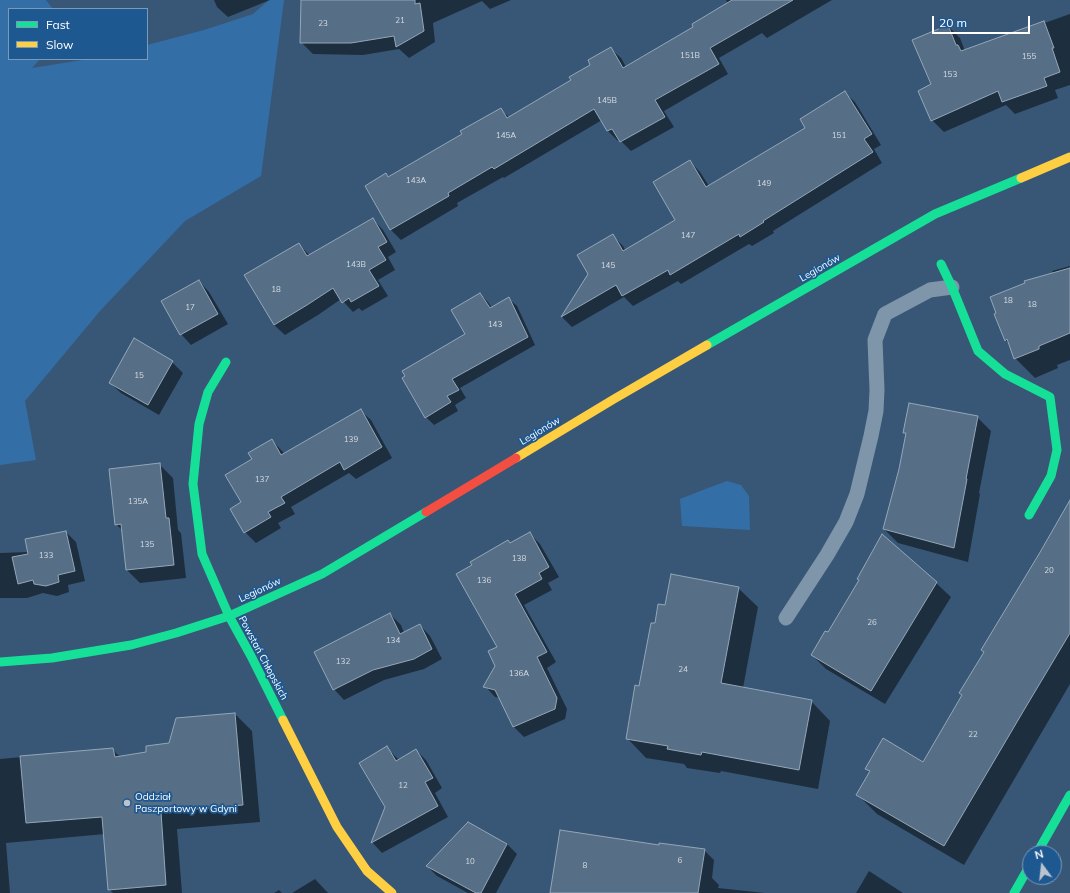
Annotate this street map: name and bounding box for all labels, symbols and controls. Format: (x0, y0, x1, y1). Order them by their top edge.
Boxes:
legend (8, 8, 148, 60)
scale bar (934, 8, 1032, 34)
text: 20 m (939, 15, 967, 30)
house number: 21 (395, 16, 405, 26)
text: Fast (46, 17, 70, 32)
house number: 23 (318, 19, 328, 29)
text: Slow (46, 37, 74, 52)
house number: 151B (680, 51, 700, 61)
house number: 155 (1022, 52, 1036, 62)
house number: 153 (943, 70, 957, 80)
house number: 145B (597, 96, 617, 106)
house number: 145A (496, 131, 516, 141)
house number: 151 (832, 131, 846, 141)
house number: 143A (406, 176, 426, 186)
house number: 149 (757, 179, 771, 189)
house number: 147 (681, 231, 695, 241)
street label: Legionów (797, 252, 843, 284)
house number: 143B (346, 260, 366, 270)
house number: 145 (601, 261, 615, 271)
house number: 18 (271, 285, 281, 295)
house number: 18 (1003, 296, 1013, 306)
house number: 18 (1027, 300, 1037, 310)
house number: 17 (185, 303, 195, 313)
house number: 143 (488, 320, 502, 330)
house number: 15 (134, 371, 144, 381)
street label: Legionów (518, 414, 562, 448)
house number: 139 (344, 435, 358, 445)
house number: 137 (255, 475, 269, 485)
house number: 135A (128, 497, 148, 507)
house number: 135 (140, 540, 154, 550)
house number: 133 (39, 551, 53, 561)
house number: 138 (512, 554, 526, 564)
house number: 20 (1044, 566, 1054, 576)
street label: Legionów (237, 575, 283, 605)
house number: 136 (477, 576, 491, 586)
street label: Powstań Chłopskich (236, 614, 290, 702)
house number: 26 (867, 618, 877, 628)
house number: 134 (386, 636, 400, 646)
house number: 132 (336, 657, 350, 667)
house number: 24 (678, 665, 688, 675)
house number: 136A (509, 669, 529, 679)
house number: 22 (968, 730, 978, 740)
house number: 12 (398, 781, 408, 791)
place label: Oddział Paszportowy w Gdyni (135, 791, 237, 814)
marker: Oddział Paszportowy w Gdyni (122, 798, 132, 808)
north arrow (1022, 845, 1062, 885)
text: N (1033, 847, 1045, 862)
house number: 6 (678, 856, 682, 866)
house number: 10 (465, 857, 475, 867)
house number: 8 (583, 861, 587, 871)

